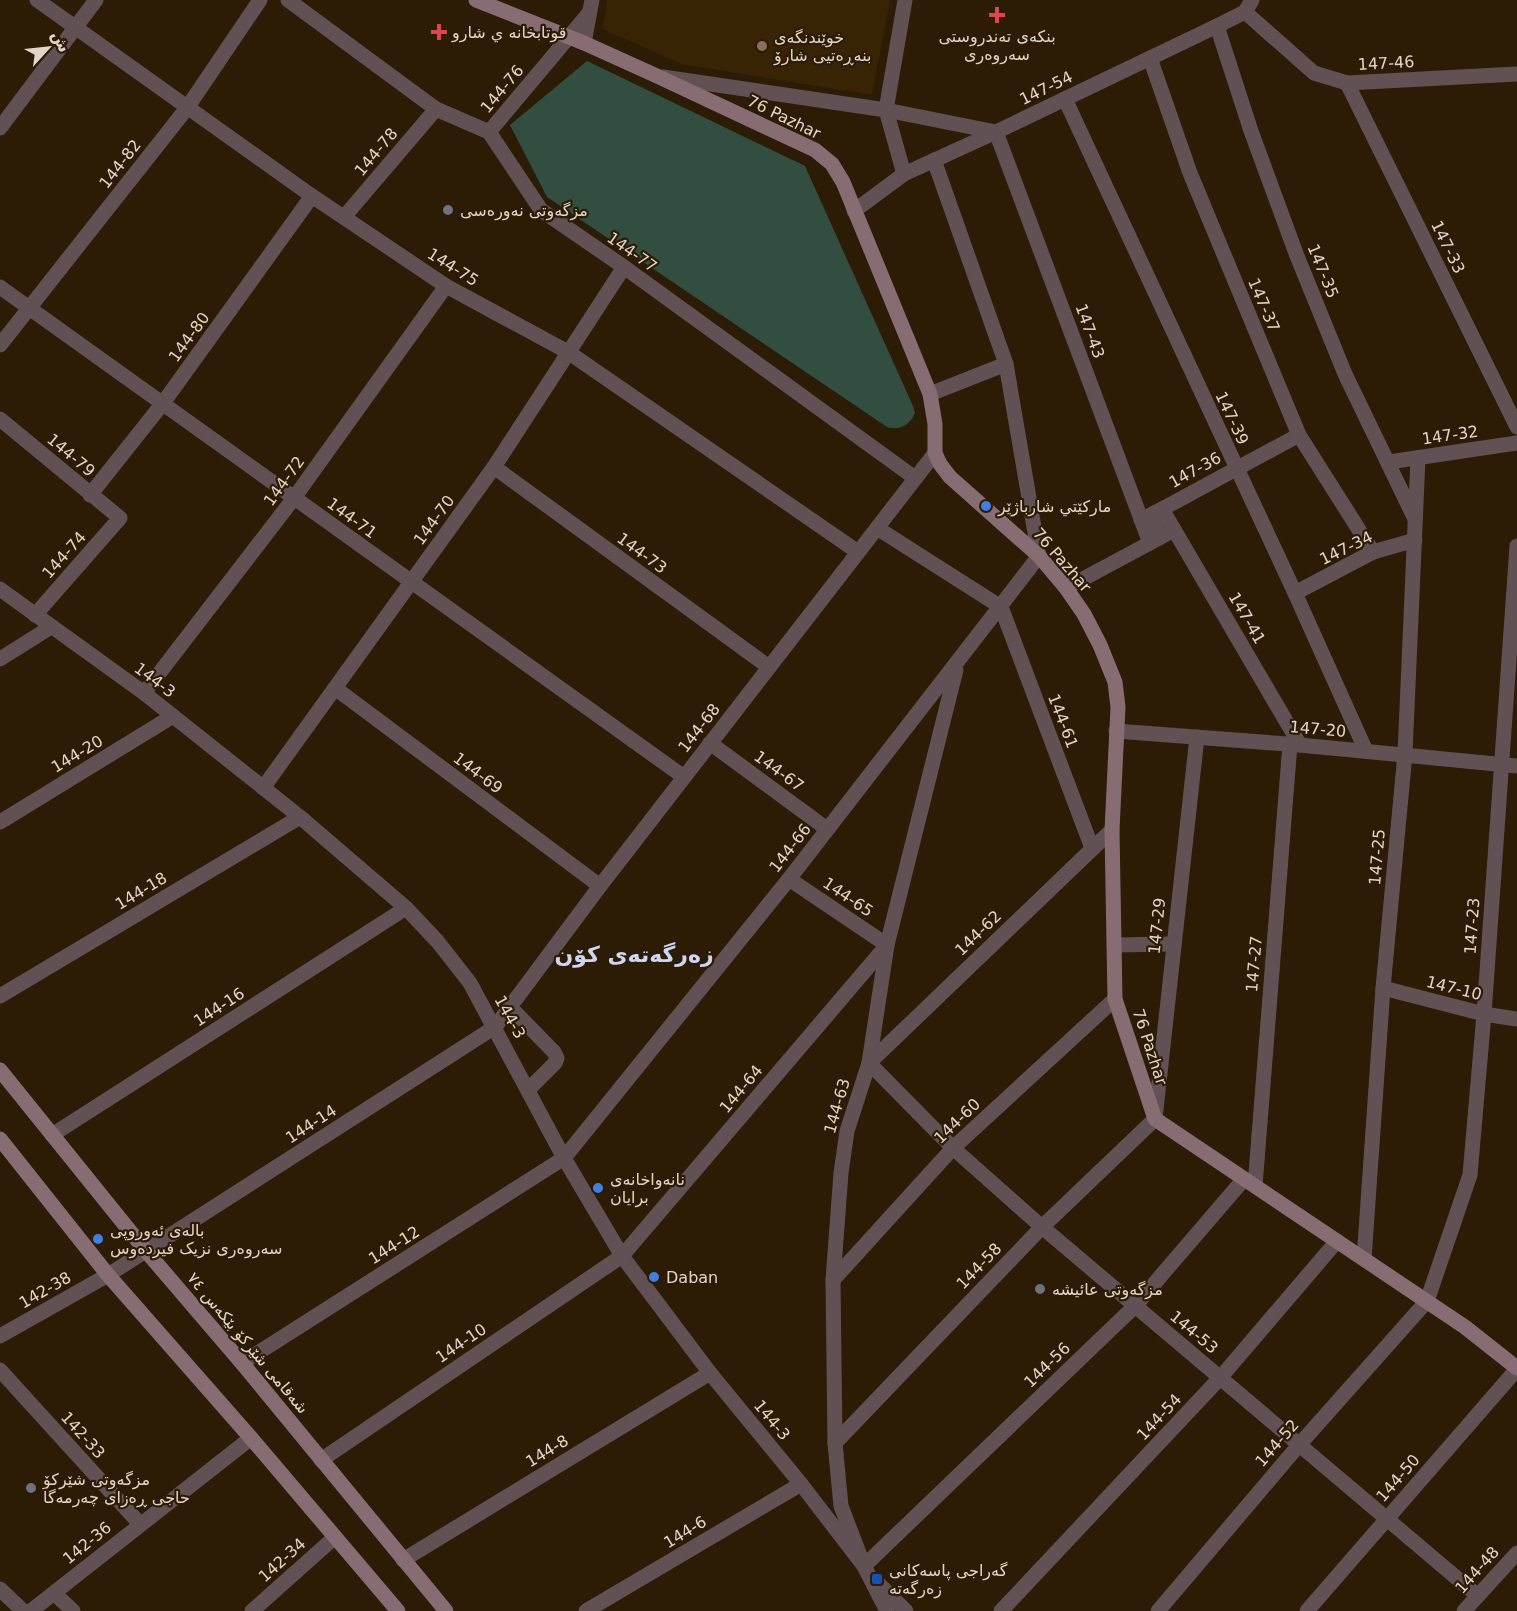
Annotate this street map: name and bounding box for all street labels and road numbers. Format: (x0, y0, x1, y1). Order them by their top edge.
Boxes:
street label: 147-46 (1357, 52, 1415, 74)
street label: 144-76 (477, 61, 527, 117)
street label: 147-54 (1016, 67, 1076, 109)
street label: 76 Pazhar (744, 91, 824, 143)
street label: 144-78 (351, 124, 401, 180)
street label: 144-82 (95, 136, 145, 192)
street label: 147-33 (1427, 217, 1469, 277)
street label: 144-77 (603, 228, 661, 276)
street label: 147-35 (1304, 241, 1342, 301)
street label: 144-75 (424, 244, 482, 290)
street label: 147-37 (1244, 275, 1284, 335)
street label: 147-43 (1071, 301, 1109, 361)
street label: 144-80 (165, 308, 213, 366)
street label: 147-39 (1211, 388, 1253, 448)
street label: 147-32 (1421, 422, 1479, 448)
street label: 144-79 (43, 430, 99, 480)
street label: 147-36 (1166, 448, 1224, 492)
street label: 144-72 (260, 452, 308, 510)
street label: 144-70 (410, 491, 458, 549)
street label: 144-71 (323, 494, 381, 542)
street label: 76 Pazhar (1029, 524, 1095, 596)
street label: 147-34 (1316, 527, 1376, 569)
street label: 144-74 (38, 528, 90, 582)
street label: 144-73 (613, 529, 671, 577)
street label: 147-41 (1225, 589, 1269, 647)
street label: 144-3 (131, 658, 179, 702)
street label: 144-61 (1044, 691, 1082, 751)
street label: 144-68 (674, 700, 724, 756)
street label: 147-20 (1289, 717, 1347, 741)
street label: 144-20 (48, 731, 106, 777)
street label: 144-67 (750, 747, 808, 795)
street label: 144-69 (450, 748, 506, 798)
street label: 144-66 (765, 820, 815, 876)
street label: 147-25 (1365, 828, 1389, 886)
street label: 144-18 (112, 868, 170, 914)
street label: 144-65 (819, 873, 877, 921)
street label: 147-29 (1145, 897, 1169, 955)
street label: 147-23 (1461, 897, 1483, 955)
street label: 144-62 (951, 906, 1005, 960)
street label: 147-27 (1242, 935, 1266, 993)
street label: 147-10 (1424, 972, 1484, 1004)
street label: 144-16 (190, 984, 248, 1030)
street label: 144-3 (490, 992, 530, 1042)
street label: 76 Pazhar (1129, 1006, 1171, 1088)
street label: 144-64 (716, 1061, 766, 1117)
street label: 144-63 (820, 1076, 854, 1136)
street label: 144-60 (930, 1094, 984, 1148)
street label: 144-14 (282, 1101, 340, 1147)
street label: 144-12 (365, 1222, 423, 1268)
street label: 144-58 (952, 1239, 1006, 1293)
street label: 142-38 (16, 1268, 74, 1312)
street label: شەقامی شێرکۆ بێکەس ٧٤ (183, 1269, 312, 1418)
street label: 144-53 (1166, 1307, 1222, 1357)
street label: 144-10 (432, 1319, 490, 1367)
street label: 144-56 (1020, 1338, 1074, 1392)
street label: 144-54 (1133, 1390, 1185, 1444)
street label: 144-3 (750, 1396, 794, 1444)
street label: 142-33 (57, 1408, 109, 1462)
street label: 144-52 (1251, 1415, 1303, 1471)
street label: 144-8 (522, 1431, 572, 1471)
street label: 144-50 (1372, 1450, 1424, 1506)
street label: 144-6 (660, 1512, 710, 1552)
street label: 142-36 (59, 1518, 115, 1568)
street label: 142-34 (255, 1534, 309, 1586)
street label: 144-48 (1451, 1543, 1503, 1597)

